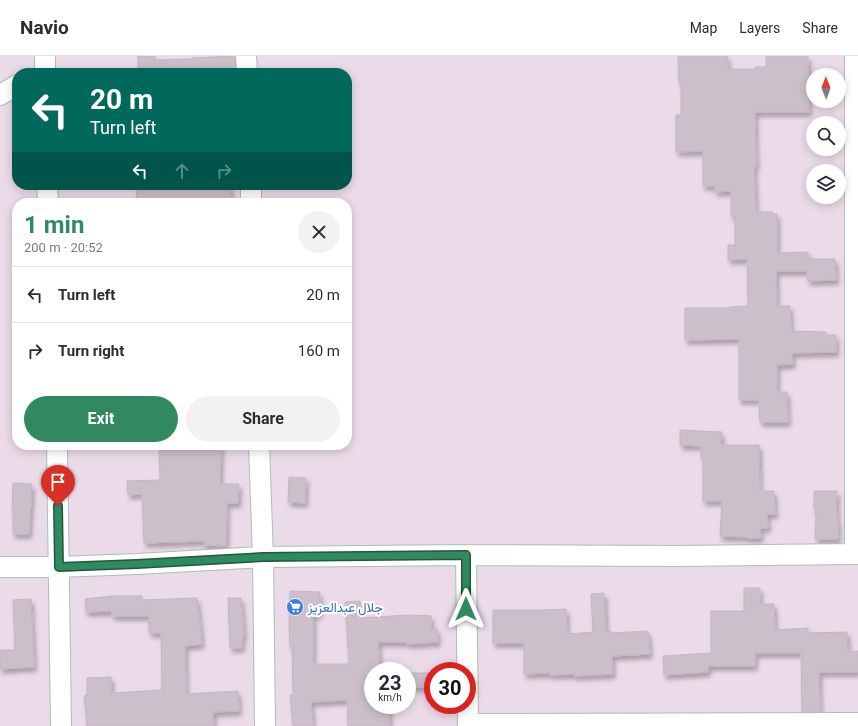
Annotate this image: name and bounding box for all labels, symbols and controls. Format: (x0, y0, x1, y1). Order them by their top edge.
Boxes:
text: Navio (20, 16, 69, 39)
text: Map (690, 20, 717, 36)
text: Layers (739, 20, 780, 36)
text: Share (802, 20, 838, 36)
north arrow (806, 68, 846, 108)
map controls (806, 68, 846, 204)
text: 20 m (90, 83, 153, 116)
icon: left (24, 84, 76, 136)
button: search (806, 116, 846, 156)
text: Turn left (90, 117, 156, 138)
icon: left (129, 160, 151, 182)
icon: ahead (171, 160, 193, 182)
icon: right (213, 160, 235, 182)
button: layers (806, 164, 846, 204)
text: 1 min (24, 211, 84, 239)
button: close (298, 211, 340, 253)
text: 200 m · 20:52 (24, 240, 103, 255)
icon: left (24, 284, 46, 306)
text: Turn left (58, 286, 115, 304)
text: 20 m (306, 286, 340, 304)
icon: right (24, 340, 46, 362)
text: Turn right (58, 342, 124, 360)
text: 160 m (298, 342, 340, 360)
button: Exit (24, 396, 178, 442)
button: Share (186, 396, 340, 442)
pin (41, 465, 75, 506)
icon: arrive (47, 471, 69, 493)
position arrow (445, 588, 487, 630)
supermarket icon: جلال عبدالعزيز (285, 597, 305, 617)
place label: جلال عبدالعزيز (307, 600, 383, 616)
speed limit sign: 30 (424, 662, 476, 714)
text: 23 (379, 671, 401, 695)
text: km/h (378, 692, 402, 703)

